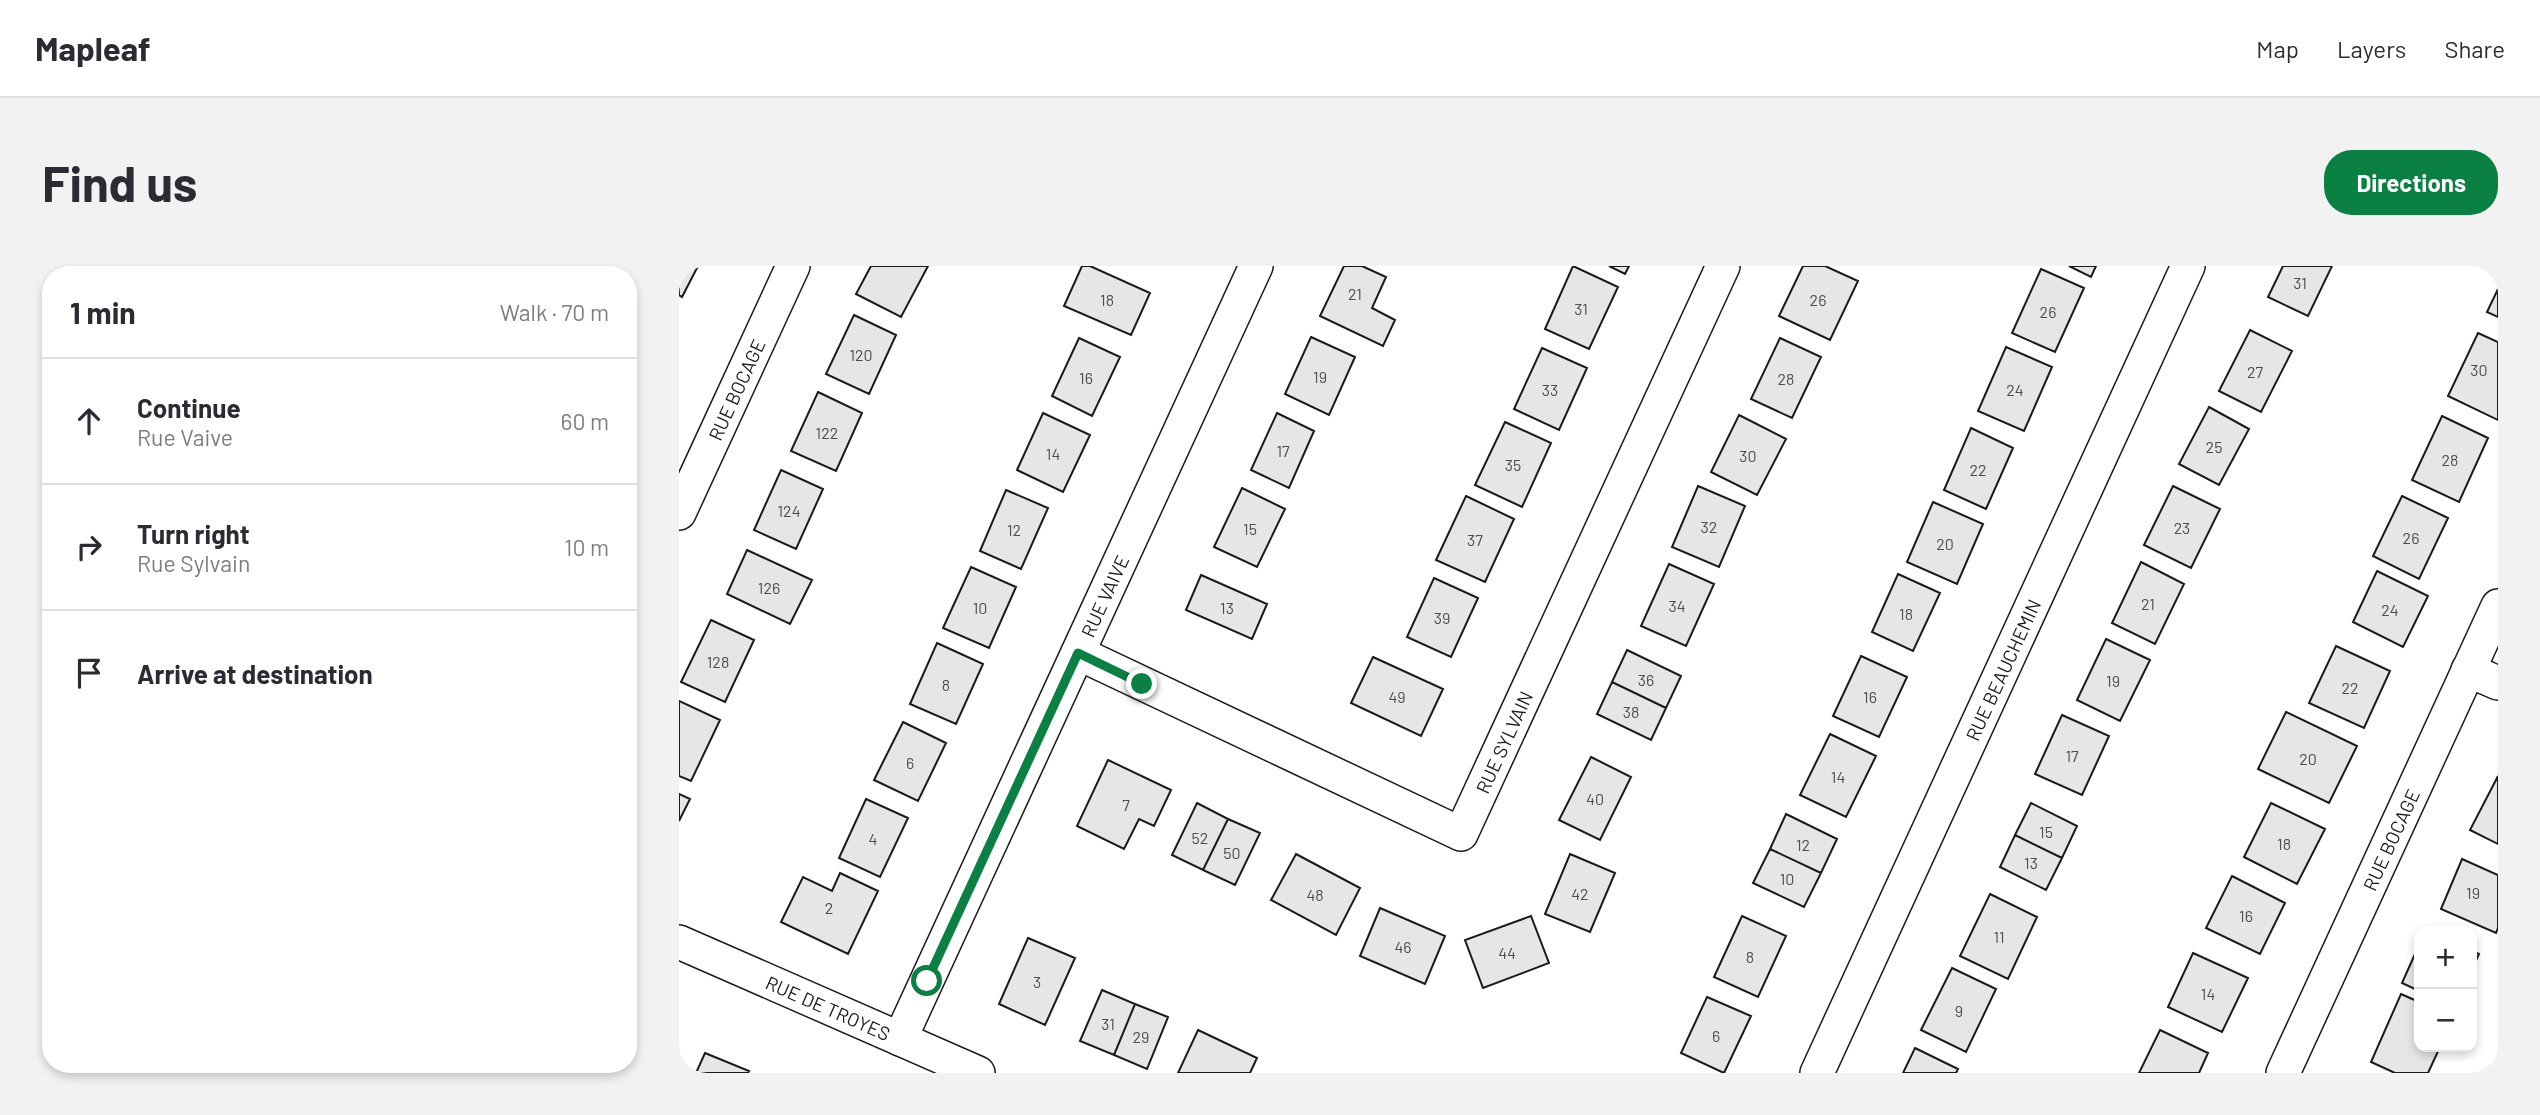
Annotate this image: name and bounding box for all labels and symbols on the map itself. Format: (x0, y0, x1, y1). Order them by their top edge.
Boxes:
house number: 31 (2293, 273, 2307, 292)
house number: 21 (1348, 284, 1362, 303)
house number: 18 (1100, 290, 1114, 309)
house number: 26 (1810, 290, 1826, 309)
house number: 31 (1574, 299, 1588, 318)
house number: 26 (2040, 302, 2056, 321)
street label: RUE BOCAGE (703, 335, 769, 444)
house number: 120 (849, 345, 873, 364)
house number: 30 (2470, 360, 2488, 379)
house number: 27 (2247, 362, 2263, 381)
house number: 19 (1313, 367, 1327, 386)
house number: 16 (1079, 368, 1093, 387)
house number: 28 (1778, 369, 1794, 388)
house number: 33 (1542, 380, 1558, 399)
house number: 24 (2006, 380, 2024, 399)
house number: 122 (816, 423, 838, 442)
house number: 25 (2206, 437, 2222, 456)
house number: 17 (1276, 441, 1290, 460)
house number: 14 (1046, 444, 1060, 463)
house number: 30 (1739, 446, 1757, 465)
house number: 28 (2442, 450, 2458, 469)
house number: 35 (1505, 455, 1521, 474)
house number: 22 (1969, 460, 1987, 479)
house number: 124 (778, 501, 801, 520)
house number: 32 (1701, 517, 1717, 536)
house number: 23 (2174, 518, 2190, 537)
house number: 15 (1243, 519, 1257, 538)
house number: 12 (1007, 520, 1021, 539)
house number: 26 (2403, 528, 2419, 547)
house number: 37 (1467, 530, 1483, 549)
house number: 20 (1936, 534, 1954, 553)
street label: RUE VAIVE (1075, 551, 1133, 640)
house number: 126 (758, 578, 780, 597)
house number: 21 (2141, 594, 2155, 613)
street label: RUE BEAUCHEMIN (1960, 595, 2045, 744)
house number: 34 (1668, 596, 1686, 615)
house number: 10 (973, 598, 987, 617)
house number: 13 (1220, 598, 1234, 617)
house number: 24 (2381, 600, 2399, 619)
house number: 18 (1899, 604, 1913, 623)
house number: 39 (1434, 608, 1450, 627)
house number: 128 (707, 652, 729, 671)
route end (1126, 668, 1157, 699)
house number: 36 (1638, 670, 1654, 689)
house number: 19 (2106, 671, 2120, 690)
house number: 8 (942, 675, 950, 694)
house number: 22 (2341, 678, 2359, 697)
house number: 49 (1388, 687, 1406, 706)
street label: RUE SYLVAIN (1470, 687, 1537, 797)
house number: 16 (1863, 687, 1877, 706)
house number: 38 (1623, 702, 1639, 721)
house number: 17 (2065, 746, 2079, 765)
house number: 20 (2299, 749, 2317, 768)
house number: 6 (906, 753, 914, 772)
house number: 14 (1831, 767, 1845, 786)
street label: RUE BOCAGE (2357, 785, 2424, 894)
house number: 40 (1586, 789, 1604, 808)
house number: 7 (1122, 795, 1130, 814)
house number: 15 (2039, 822, 2053, 841)
house number: 52 (1192, 828, 1208, 847)
house number: 4 (869, 829, 877, 848)
house number: 18 (2277, 834, 2291, 853)
house number: 12 (1796, 835, 1810, 854)
house number: 50 (1223, 843, 1241, 862)
house number: 13 (2024, 853, 2038, 872)
house number: 10 (1780, 869, 1794, 888)
house number: 19 (2466, 883, 2480, 902)
house number: 42 (1571, 884, 1589, 903)
house number: 48 (1306, 885, 1324, 904)
house number: 2 (825, 898, 833, 917)
house number: 16 (2239, 906, 2253, 925)
house number: 11 (1993, 927, 2005, 946)
house number: 46 (1394, 937, 1412, 956)
house number: 44 (1498, 943, 1516, 962)
house number: 8 (1746, 947, 1754, 966)
route start (911, 965, 942, 996)
street label: RUE DE TROYES (763, 970, 894, 1045)
house number: 3 (1033, 972, 1041, 991)
house number: 14 (2201, 984, 2215, 1003)
house number: 9 (1955, 1001, 1963, 1020)
house number: 31 (1101, 1014, 1115, 1033)
house number: 6 (1712, 1026, 1720, 1045)
house number: 29 (1133, 1027, 1149, 1046)

